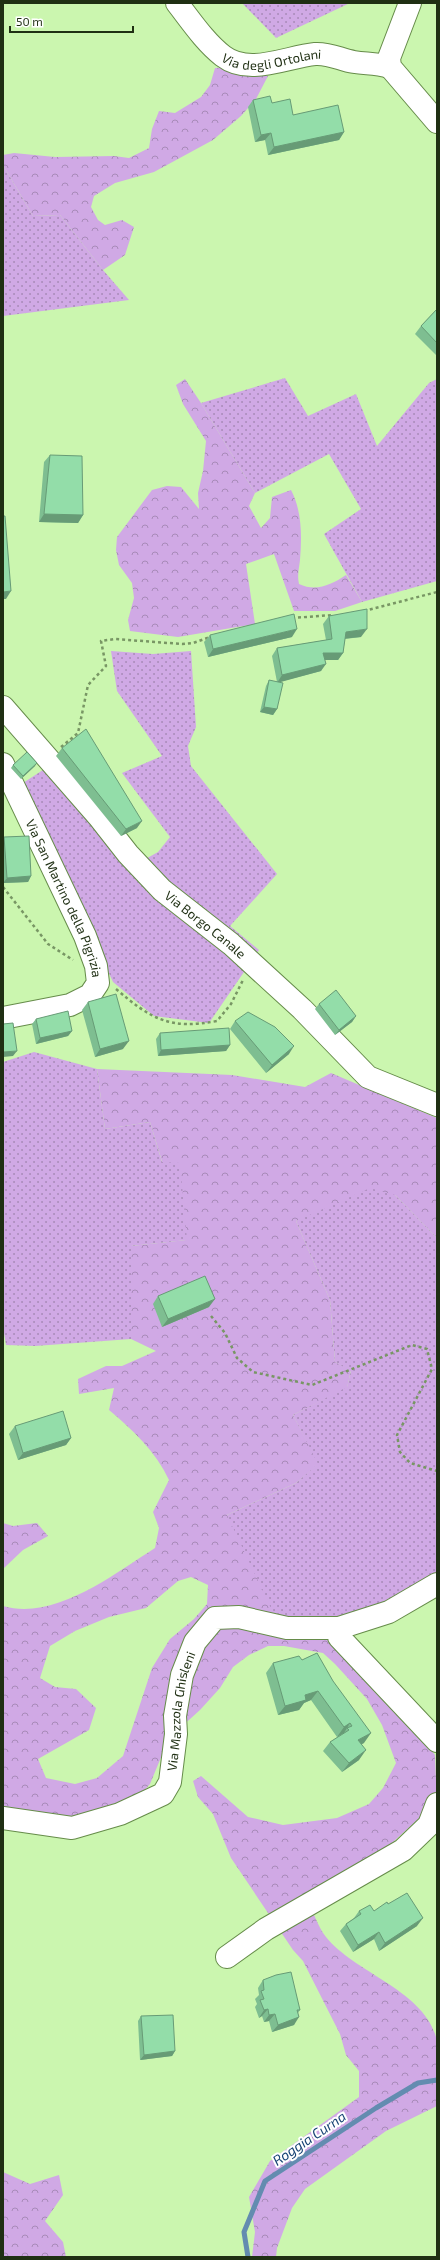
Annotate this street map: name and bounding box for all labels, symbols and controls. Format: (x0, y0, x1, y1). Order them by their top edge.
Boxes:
scale bar (10, 8, 133, 34)
text: 50 m (16, 14, 43, 28)
street label: Via degli Ortolani (219, 46, 322, 73)
street label: Via San Martino della Pigrizia (23, 817, 105, 978)
street label: Via Borgo Canale (162, 887, 249, 962)
street label: Via Mazzola Ghisleni (163, 1649, 199, 1772)
water label: Roggia Curna (269, 2107, 349, 2169)

